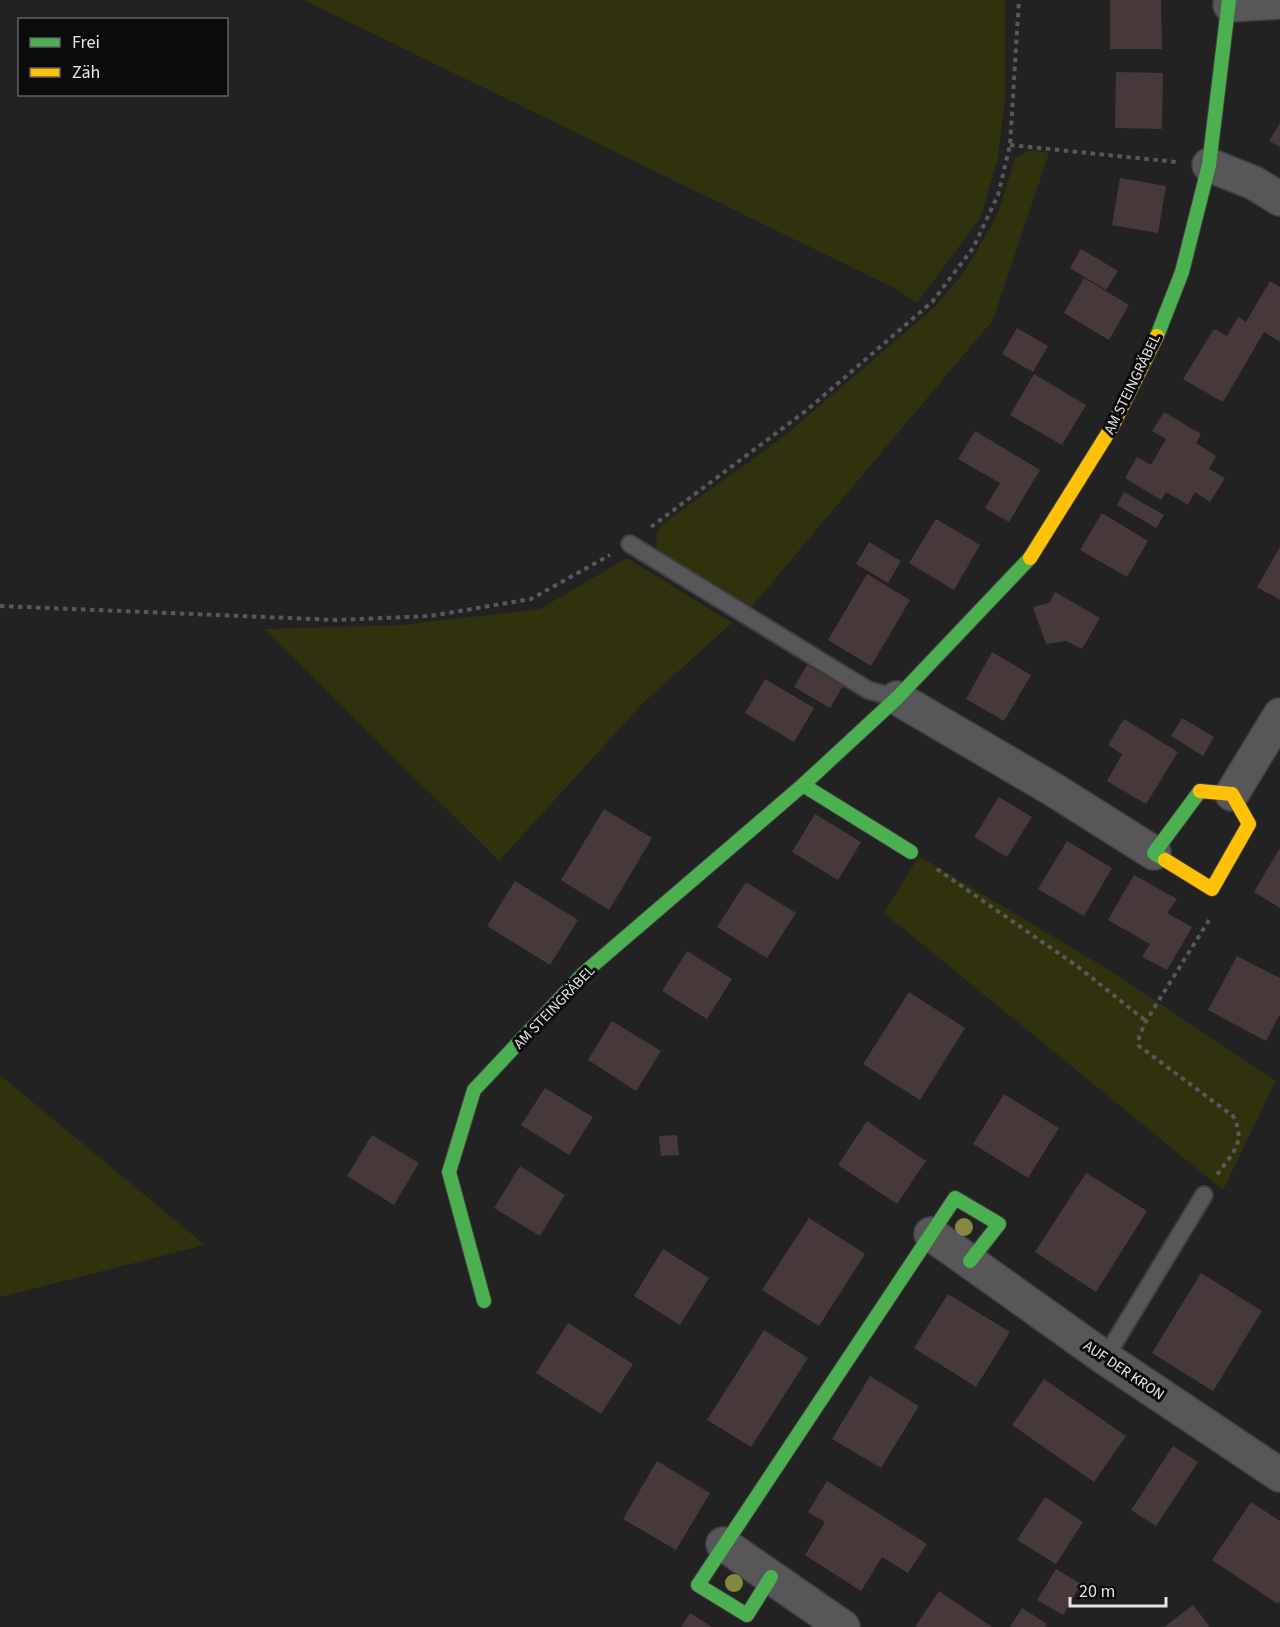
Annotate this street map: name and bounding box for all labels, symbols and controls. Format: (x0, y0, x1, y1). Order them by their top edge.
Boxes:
legend (18, 18, 228, 96)
text: Frei (72, 30, 100, 55)
text: Zäh (72, 60, 100, 85)
street label: AM STEINGRÄBEL (1099, 331, 1166, 438)
street label: AM STEINGRÄBEL (509, 961, 600, 1054)
street label: AUF DER KRON (1079, 1336, 1168, 1405)
scale bar (1070, 1570, 1166, 1608)
text: 20 m (1079, 1579, 1115, 1604)

